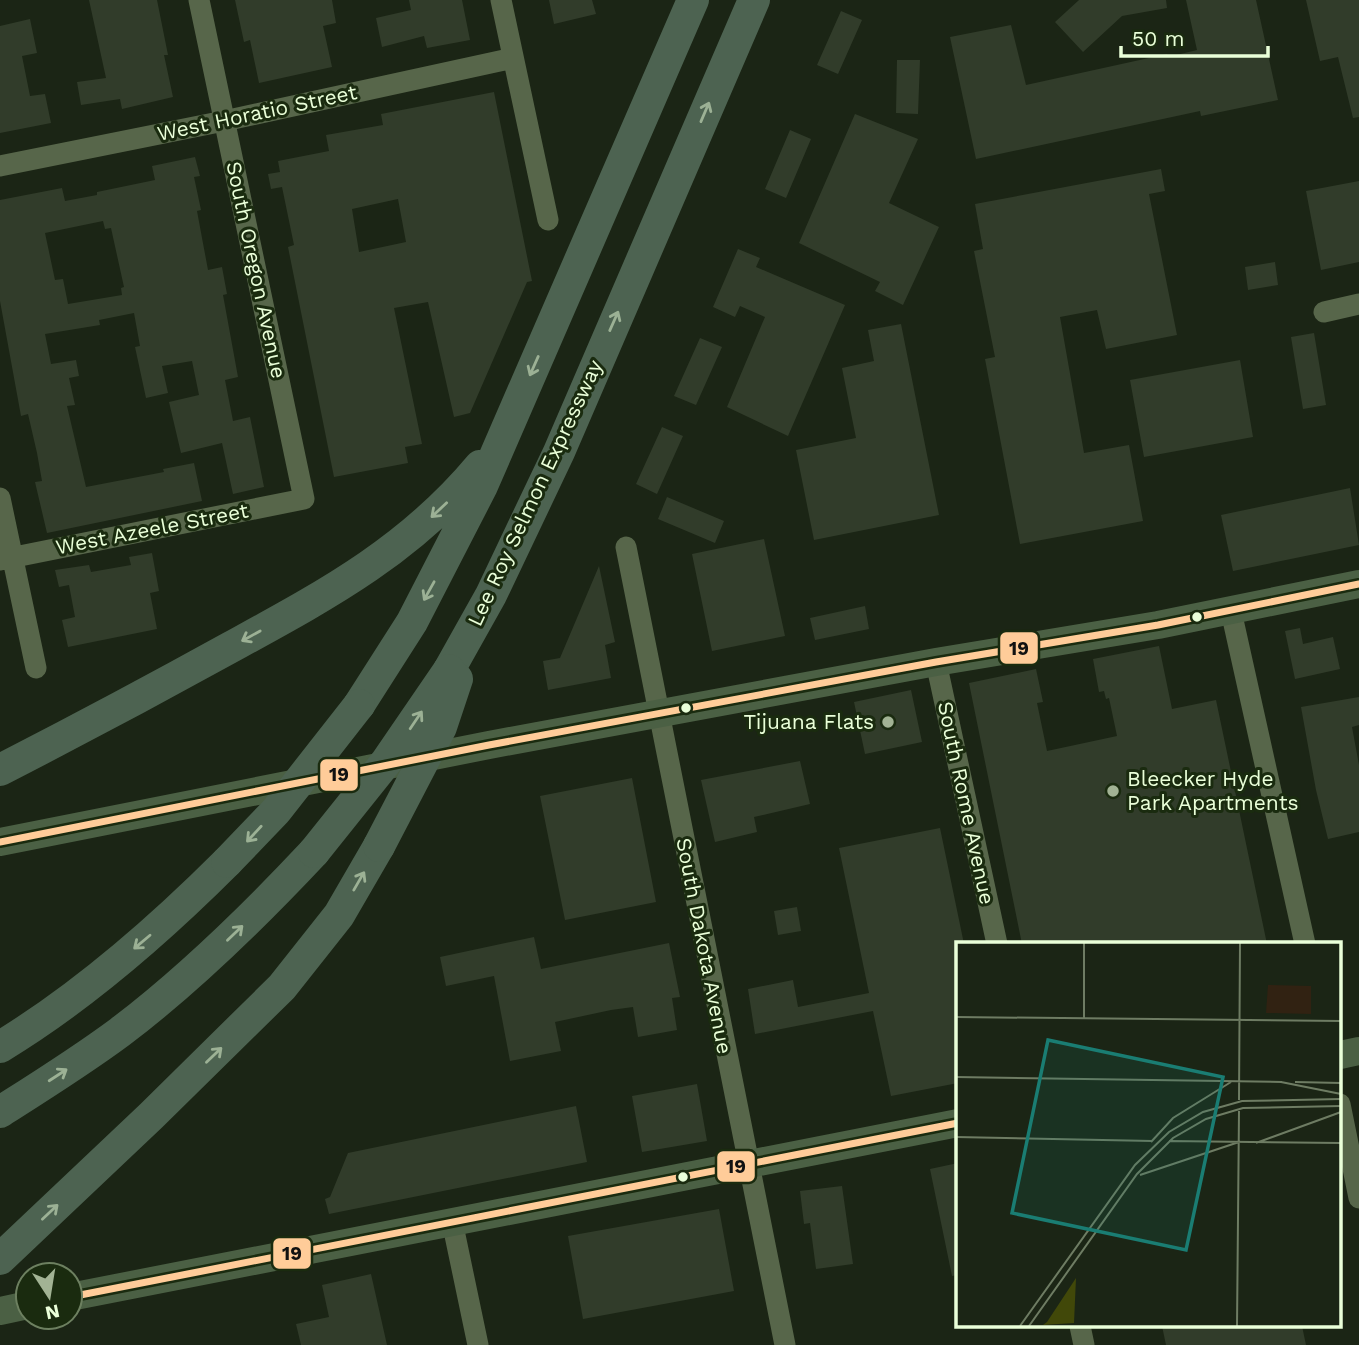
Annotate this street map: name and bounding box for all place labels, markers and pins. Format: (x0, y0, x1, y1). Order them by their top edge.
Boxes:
unlabelled marker (1190, 610, 1204, 624)
unlabelled marker (679, 701, 693, 715)
place label: Tijuana Flats (744, 709, 874, 734)
marker: Tijuana Flats (880, 714, 896, 730)
place label: Bleecker Hyde Park Apartments (1127, 766, 1299, 815)
marker: Bleecker Hyde Park Apartments (1105, 783, 1121, 799)
unlabelled marker (676, 1170, 690, 1184)

